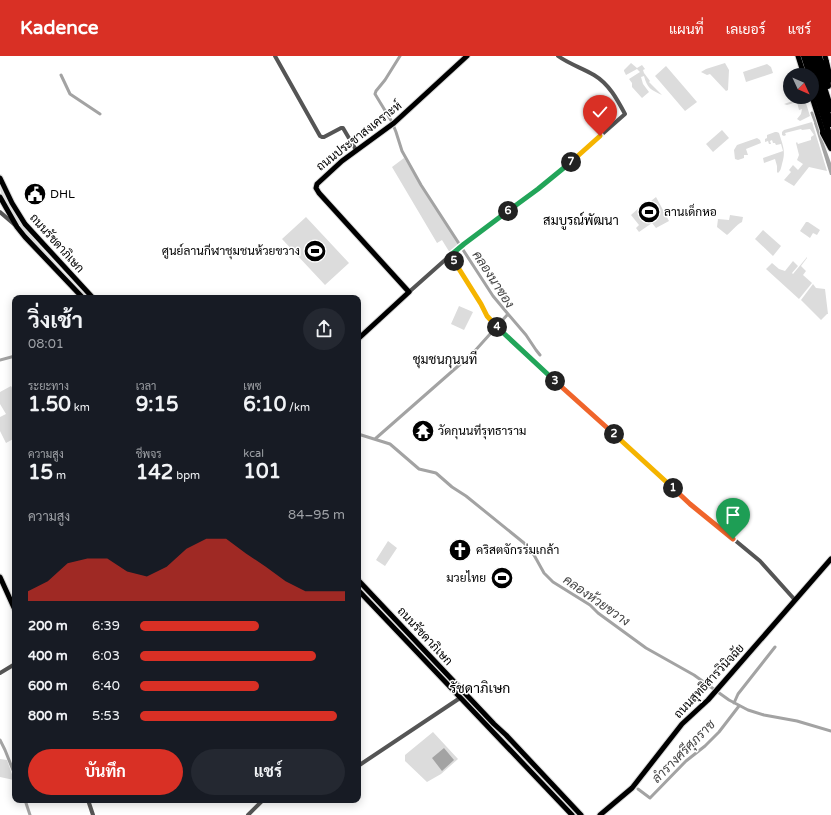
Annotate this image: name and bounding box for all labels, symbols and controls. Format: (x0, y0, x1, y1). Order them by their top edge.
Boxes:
text: Kadence (20, 17, 99, 39)
text: แผนที่ (669, 21, 704, 38)
text: เลเยอร์ (726, 21, 766, 38)
text: แชร์ (788, 21, 811, 38)
north arrow (783, 68, 819, 104)
map controls (783, 68, 819, 104)
pin (583, 95, 617, 136)
street label: ถนนประชาสงเคราะห์ (313, 98, 404, 174)
icon: check (589, 101, 611, 123)
pin: 7 (561, 152, 581, 172)
text: 7 (568, 155, 574, 168)
public building icon: DHL (22, 181, 48, 207)
place label: DHL (50, 187, 75, 201)
sports icon: ลานเด็กหอ (636, 199, 662, 225)
pin: 6 (498, 201, 518, 221)
place label: ลานเด็กหอ (664, 203, 717, 219)
text: 6 (505, 204, 511, 217)
street label: ถนนรัชดาภิเษก (27, 211, 87, 275)
district label: สมบูรณ์พัฒนา (543, 211, 619, 230)
sports icon: ศูนย์ลานกีฬาชุมชนห้วยขวาง (302, 238, 328, 264)
place label: ศูนย์ลานกีฬาชุมชนห้วยขวาง (162, 243, 300, 260)
water label: คลองนาซอง (469, 248, 518, 311)
pin: 5 (444, 251, 464, 271)
text: 5 (451, 254, 457, 267)
text: วิ่งเช้า (28, 308, 83, 334)
button: share (303, 308, 345, 350)
pin: 4 (487, 317, 507, 337)
text: 4 (494, 320, 500, 333)
text: 08:01 (28, 336, 64, 352)
district label: ชุมชนกุนนที (413, 350, 477, 369)
pin: 3 (545, 371, 565, 391)
text: 3 (552, 374, 558, 387)
text: ระยะทาง (28, 380, 69, 393)
text: เวลา (136, 380, 156, 393)
text: เพซ (243, 380, 261, 393)
text: 1.50 (28, 393, 71, 417)
text: 9:15 (136, 393, 179, 417)
text: 6:10 (243, 393, 286, 417)
text: km (71, 401, 90, 414)
text: /km (286, 401, 310, 414)
temple icon: วัดกุนนทีรุทธาราม (410, 418, 436, 444)
place label: วัดกุนนทีรุทธาราม (438, 423, 526, 440)
pin: 2 (604, 424, 624, 444)
text: 2 (611, 427, 617, 440)
text: kcal (243, 447, 264, 460)
text: ความสูง (28, 448, 64, 461)
text: ชีพจร (136, 448, 162, 461)
text: 101 (243, 460, 281, 484)
text: 15 (28, 461, 53, 485)
text: 142 (136, 461, 173, 485)
text: m (53, 469, 66, 482)
text: bpm (173, 469, 200, 482)
pin: 1 (663, 478, 683, 498)
text: 1 (670, 481, 676, 494)
pin (716, 498, 750, 539)
icon: arrive (722, 504, 744, 526)
text: 84–95 m (288, 507, 345, 523)
text: ความสูง (28, 509, 70, 525)
church icon: คริสตจักรร่มเกล้า (447, 537, 473, 563)
place label: คริสตจักรร่มเกล้า (476, 543, 559, 557)
sports icon: มวยไทย (489, 565, 515, 591)
place label: มวยไทย (446, 570, 486, 585)
water label: คลองห้วยขวาง (560, 571, 634, 630)
street label: ถนนรัชดาภิเษก (395, 604, 456, 668)
text: 200 m (28, 618, 68, 634)
text: 6:39 (92, 618, 120, 634)
street label: ถนนสุทธิสารวินิจฉัย (671, 641, 748, 722)
text: 400 m (28, 648, 68, 664)
text: 6:03 (92, 648, 120, 664)
text: 600 m (28, 678, 68, 694)
text: 6:40 (92, 678, 120, 694)
district label: รัชดาภิเษก (450, 680, 510, 697)
text: 800 m (28, 708, 68, 724)
text: 5:53 (92, 708, 120, 724)
water label: ลำรางศรีศุภราช (647, 715, 720, 787)
button: บันทึก (28, 749, 183, 795)
button: แชร์ (191, 749, 345, 795)

